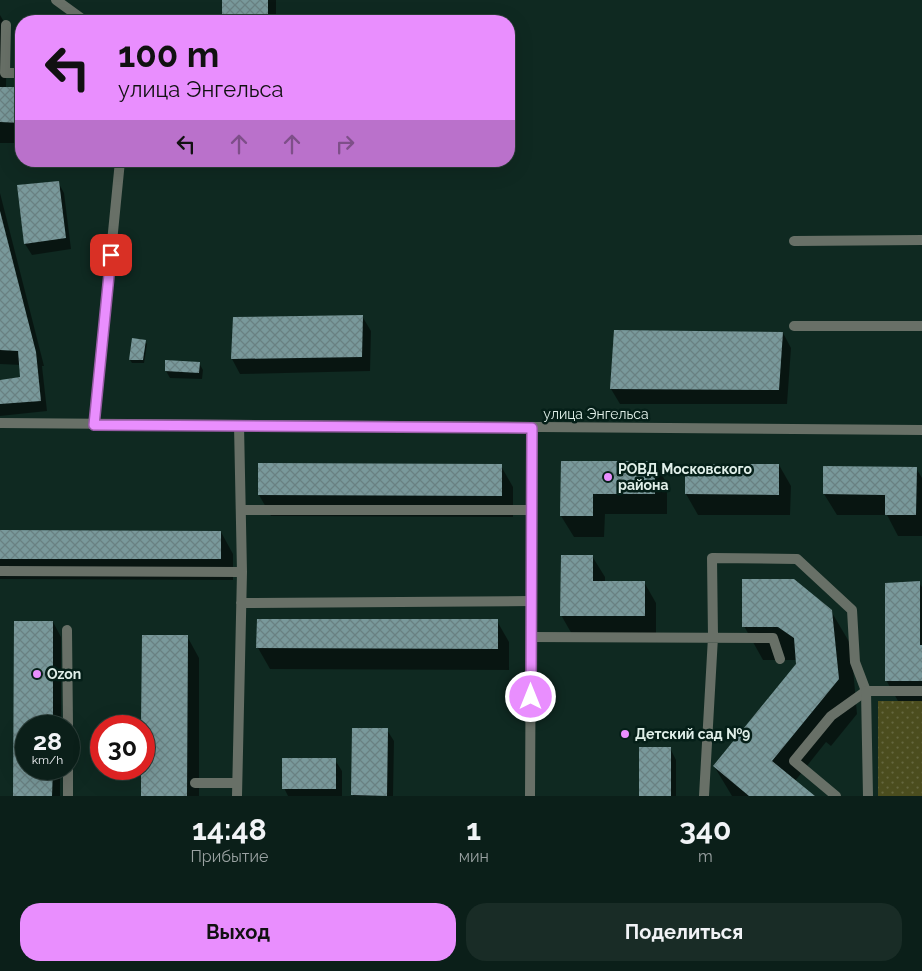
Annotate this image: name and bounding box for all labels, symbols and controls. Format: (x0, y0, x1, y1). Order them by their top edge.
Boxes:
text: 100 m (118, 34, 219, 75)
icon: left (35, 35, 100, 100)
text: улица Энгельса (118, 76, 283, 102)
icon: left (172, 130, 200, 158)
icon: ahead (225, 130, 253, 158)
icon: ahead (278, 130, 306, 158)
icon: right (331, 130, 359, 158)
pin (90, 234, 132, 276)
icon: arrive (97, 241, 125, 269)
street label: улица Энгельса (543, 406, 649, 422)
place label: РОВД Московского района (618, 461, 752, 493)
marker: РОВД Московского района (602, 471, 614, 483)
place label: Ozon (47, 666, 81, 682)
marker: Ozon (31, 668, 43, 680)
position arrow (504, 670, 556, 722)
speed limit sign: 30 (90, 715, 155, 780)
text: 28 (33, 726, 62, 756)
place label: Детский сад №9 (635, 726, 750, 742)
marker: Детский сад №9 (619, 728, 631, 740)
text: km/h (32, 753, 63, 767)
text: 14:48 (192, 812, 267, 847)
text: 1 (466, 812, 481, 847)
text: 340 (679, 812, 732, 847)
text: Прибытие (190, 847, 268, 866)
text: мин (459, 847, 489, 866)
text: m (698, 847, 713, 866)
button: Выход (20, 903, 456, 961)
button: Поделиться (466, 903, 902, 961)

